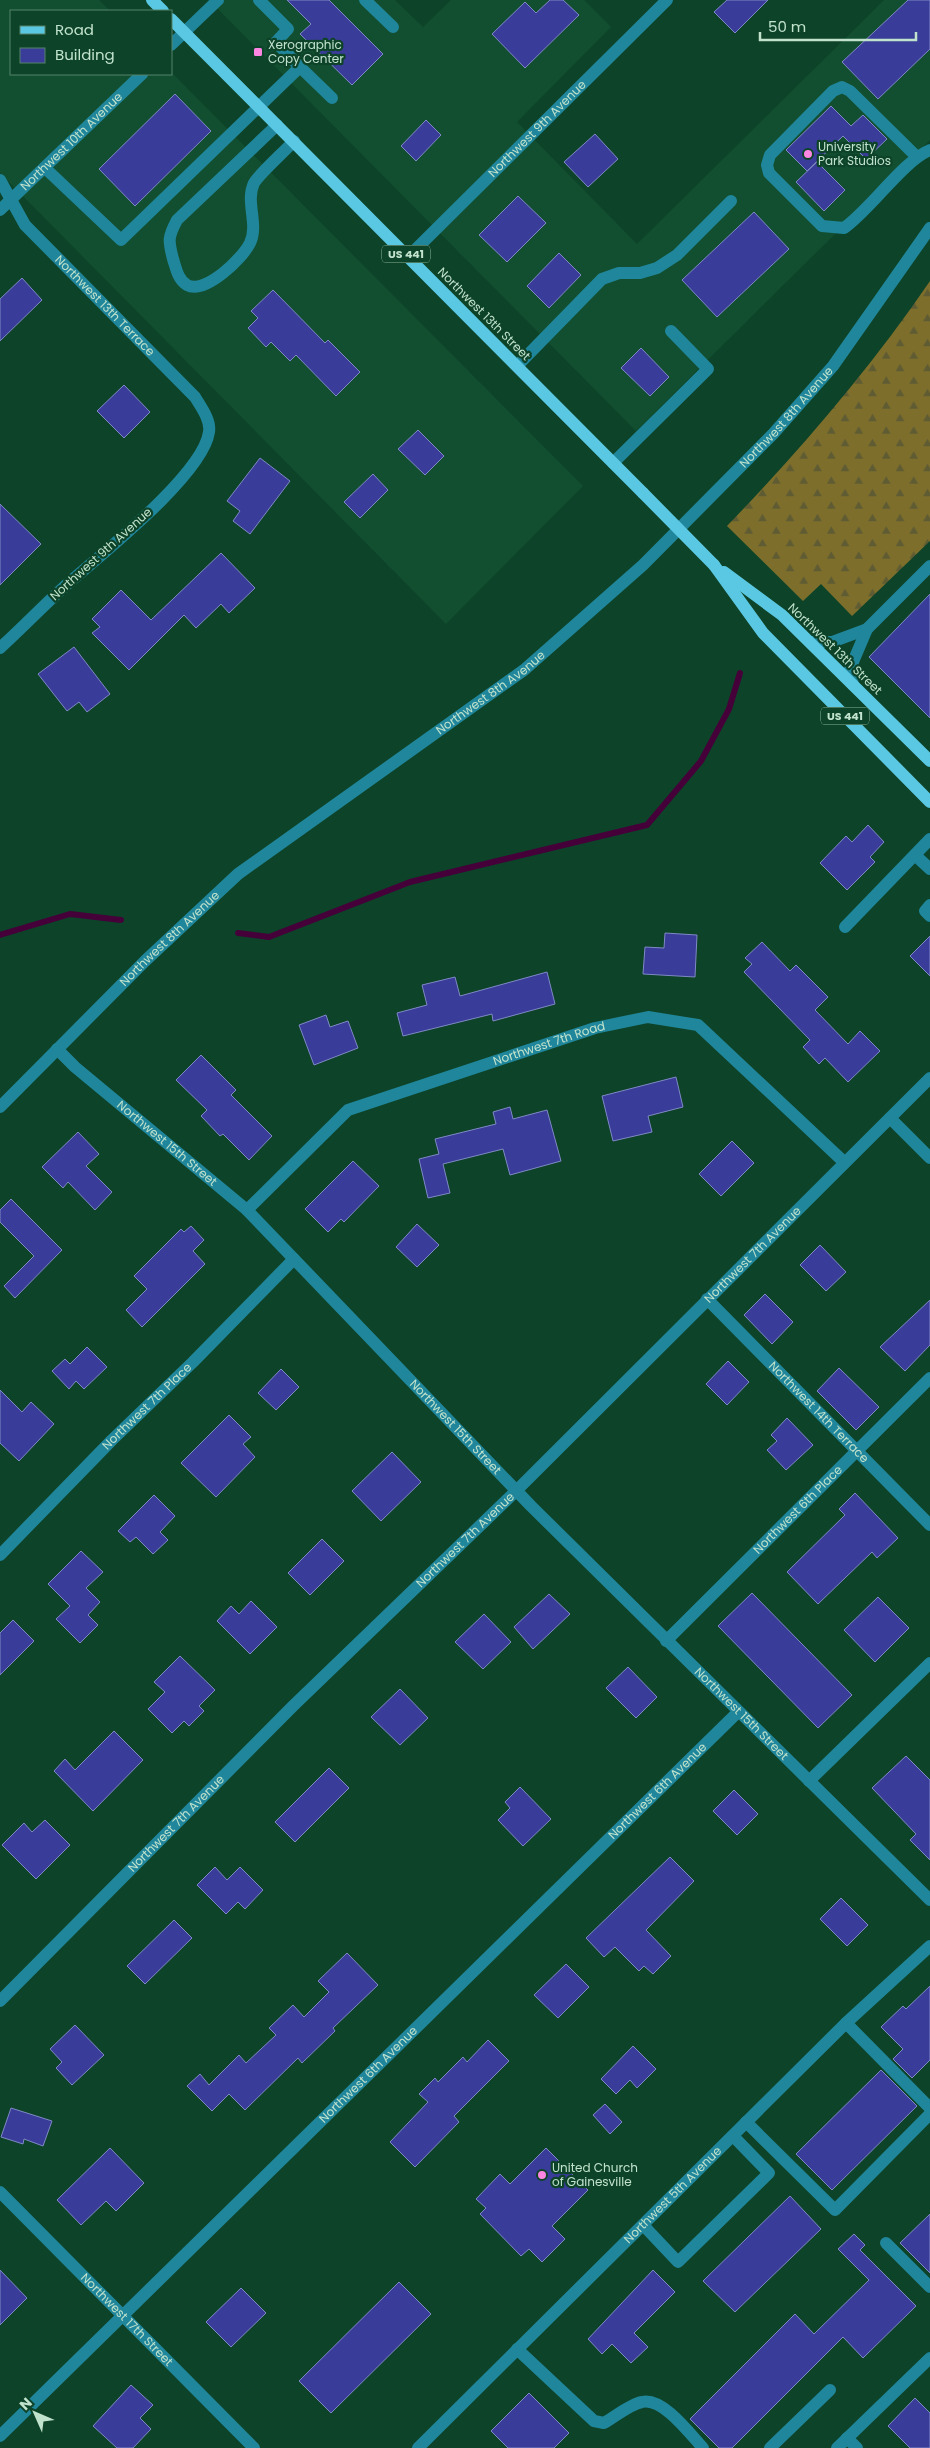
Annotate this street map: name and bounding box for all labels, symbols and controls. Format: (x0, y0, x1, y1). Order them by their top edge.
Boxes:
legend (10, 10, 172, 75)
scale bar (760, 10, 916, 42)
text: 50 m (768, 16, 806, 37)
text: Road (55, 19, 94, 40)
place label: Xerographic Copy Center (268, 36, 344, 67)
text: Building (55, 44, 115, 65)
marker: Xerographic Copy Center (252, 46, 264, 58)
street label: Northwest 9th Avenue (484, 76, 590, 181)
street label: Northwest 10th Avenue (16, 88, 126, 194)
place label: University Park Studios (818, 138, 891, 169)
marker: University Park Studios (802, 148, 814, 160)
road number: US 441 (382, 245, 430, 262)
street label: Northwest 13th Terrace (51, 251, 159, 360)
street label: Northwest 13th Street (434, 263, 535, 364)
street label: Northwest 8th Avenue (735, 363, 837, 471)
street label: Northwest 9th Avenue (46, 503, 155, 604)
street label: Northwest 13th Street (784, 599, 886, 698)
street label: Northwest 8th Avenue (432, 646, 548, 738)
road number: US 441 (821, 708, 869, 724)
street label: Northwest 8th Avenue (116, 887, 223, 990)
street label: Northwest 7th Road (491, 1017, 606, 1069)
street label: Northwest 15th Street (113, 1096, 221, 1190)
street label: Northwest 7th Avenue (700, 1202, 805, 1307)
street label: Northwest 14th Terrace (765, 1357, 873, 1466)
street label: Northwest 7th Place (98, 1359, 195, 1453)
street label: Northwest 15th Street (406, 1376, 505, 1478)
street label: Northwest 6th Place (749, 1461, 846, 1558)
street label: Northwest 7th Avenue (412, 1488, 518, 1591)
street label: Northwest 15th Street (691, 1663, 792, 1764)
street label: Northwest 6th Avenue (604, 1738, 710, 1843)
street label: Northwest 7th Avenue (124, 1771, 228, 1876)
street label: Northwest 6th Avenue (315, 2022, 421, 2127)
street label: Northwest 5th Avenue (620, 2142, 725, 2247)
place label: United Church of Gainesville (552, 2159, 638, 2190)
marker: United Church of Gainesville (536, 2169, 548, 2181)
street label: Northwest 17th Street (77, 2269, 177, 2370)
north arrow (10, 2388, 60, 2438)
text: N (15, 2393, 37, 2415)

